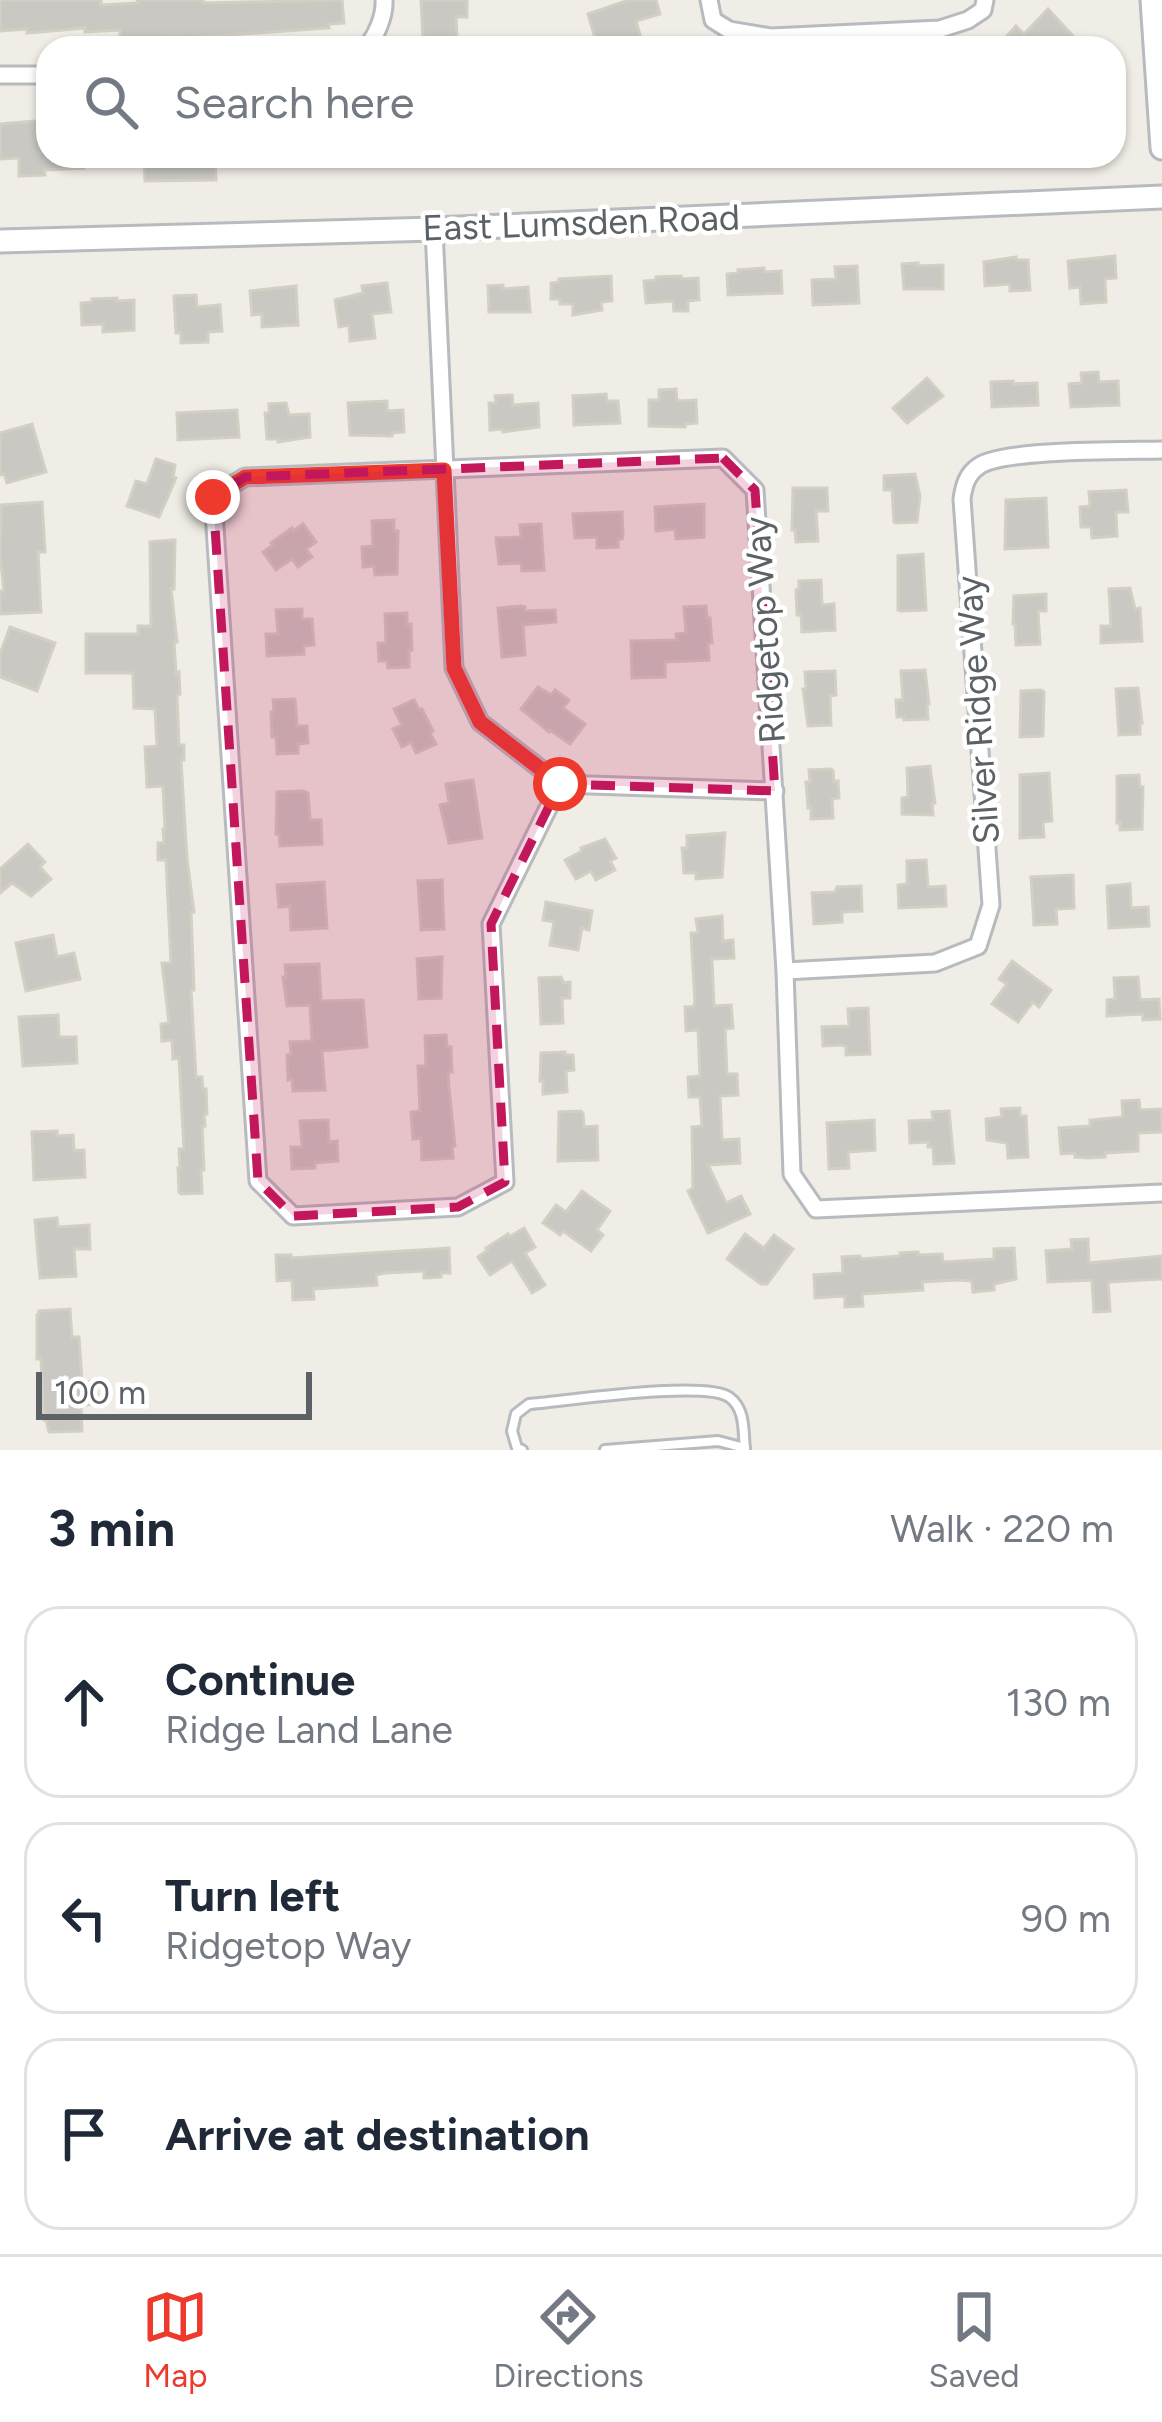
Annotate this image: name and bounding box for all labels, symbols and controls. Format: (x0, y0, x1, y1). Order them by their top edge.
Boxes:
search box (36, 36, 1126, 168)
icon: search (78, 69, 144, 135)
text: Search here (174, 75, 414, 129)
street label: East Lumsden Road (421, 195, 741, 250)
route end (186, 470, 240, 524)
street label: Ridgetop Way (735, 515, 794, 745)
street label: Silver Ridge Way (947, 574, 1008, 846)
route start (533, 757, 587, 811)
scale bar (36, 1366, 312, 1419)
text: 100 m (54, 1373, 146, 1412)
text: 3 min (48, 1498, 175, 1559)
text: Walk · 220 m (890, 1505, 1114, 1552)
text: Continue (165, 1652, 355, 1706)
icon: ahead (51, 1669, 117, 1735)
text: 130 m (1006, 1679, 1111, 1726)
text: Ridge Land Lane (165, 1706, 453, 1753)
text: Turn left (165, 1868, 340, 1922)
icon: left (51, 1885, 117, 1951)
text: 90 m (1021, 1895, 1111, 1942)
text: Ridgetop Way (165, 1922, 411, 1969)
icon: arrive (51, 2101, 117, 2167)
text: Arrive at destination (165, 2107, 589, 2161)
tab: Map (142, 2284, 208, 2395)
tab: Directions (493, 2284, 644, 2395)
tab: Saved (929, 2284, 1020, 2395)

